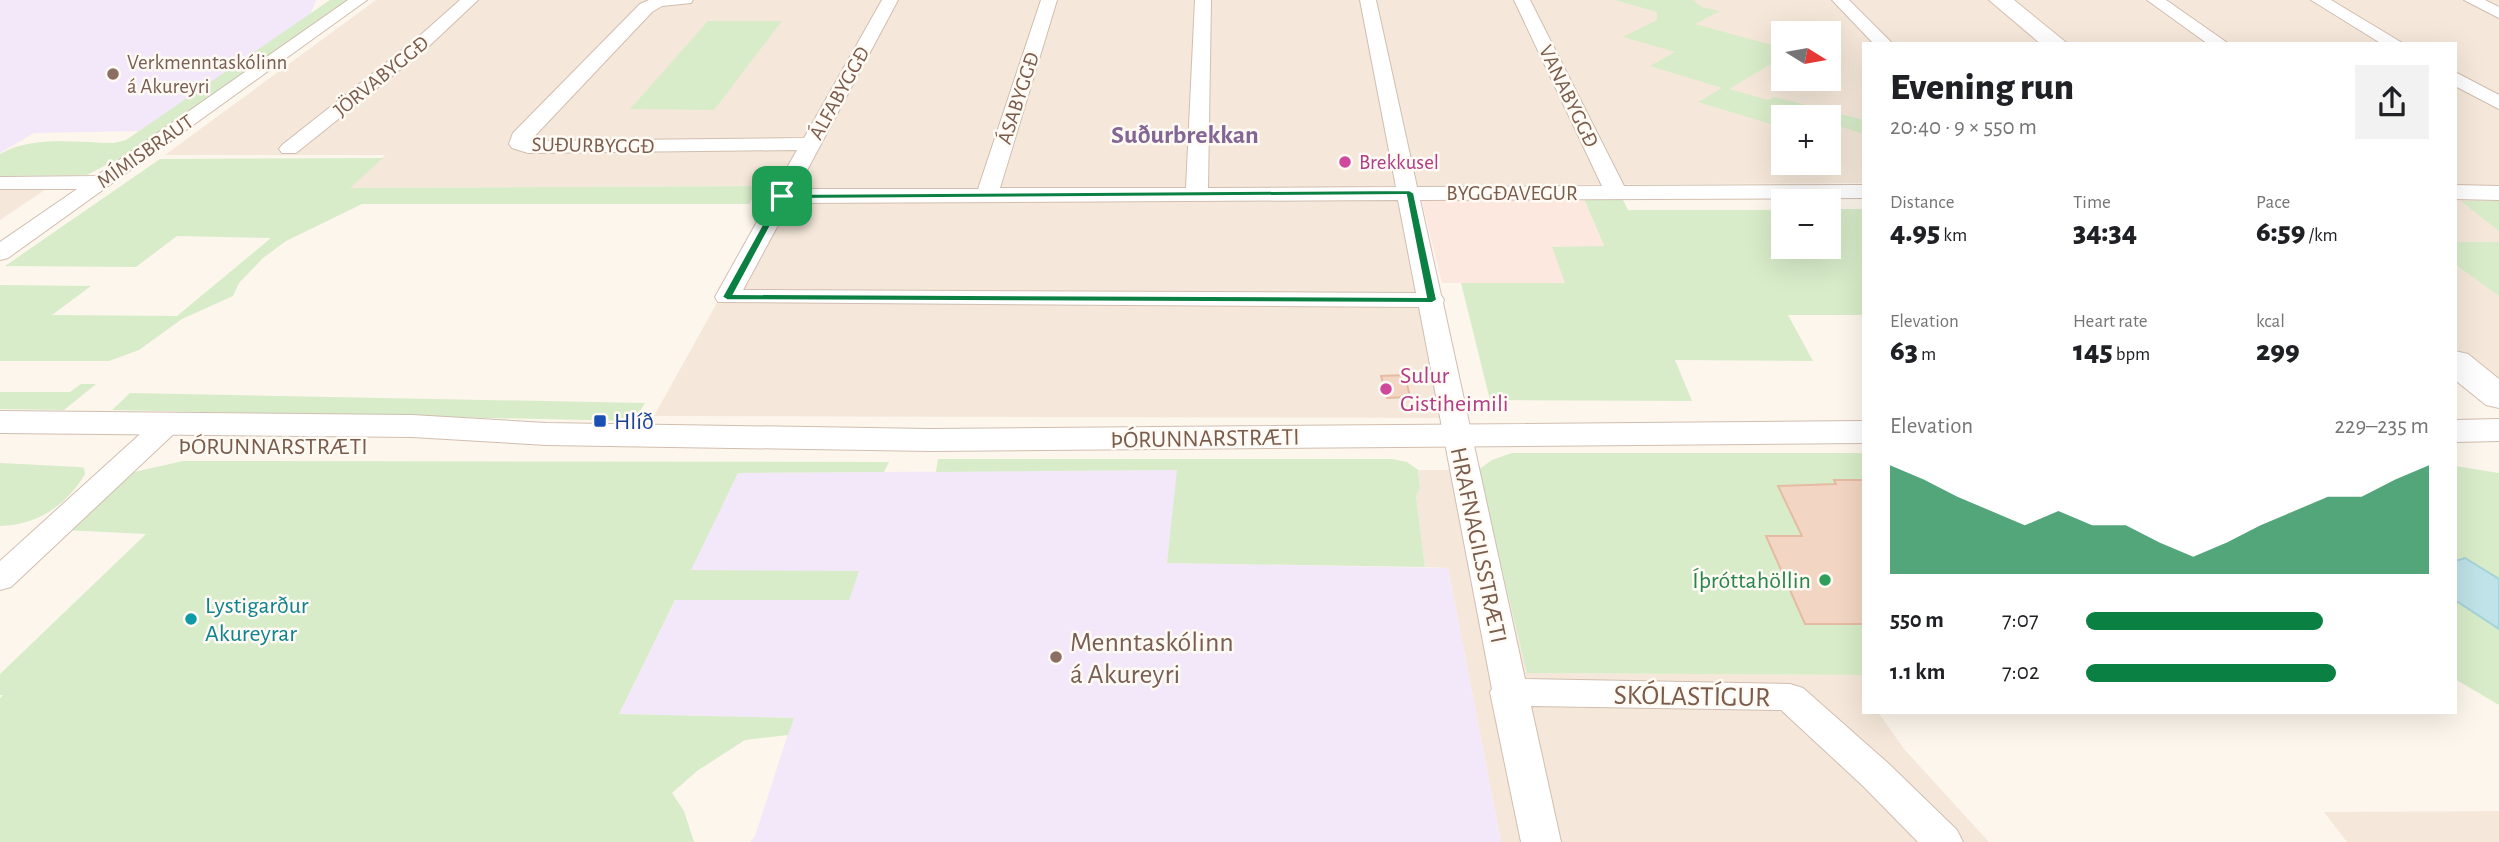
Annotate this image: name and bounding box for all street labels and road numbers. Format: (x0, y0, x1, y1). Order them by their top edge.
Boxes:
street label: JÖRVABYGGÐ (329, 31, 433, 121)
street label: ÁLFABYGGÐ (804, 42, 873, 143)
street label: VANABYGGÐ (1535, 42, 1602, 151)
street label: ÁSABYGGÐ (992, 49, 1043, 147)
street label: MÍMISBRAUT (92, 109, 197, 192)
street label: SUÐURBYGGÐ (531, 134, 655, 157)
street label: BYGGÐAVEGUR (1446, 183, 1578, 204)
street label: ÞÓRUNNARSTRÆTI (1110, 423, 1300, 453)
street label: ÞÓRUNNARSTRÆTI (178, 433, 368, 459)
street label: HRAFNAGILSSTRÆTI (1446, 445, 1511, 645)
street label: SKÓLASTÍGUR (1613, 679, 1771, 712)

